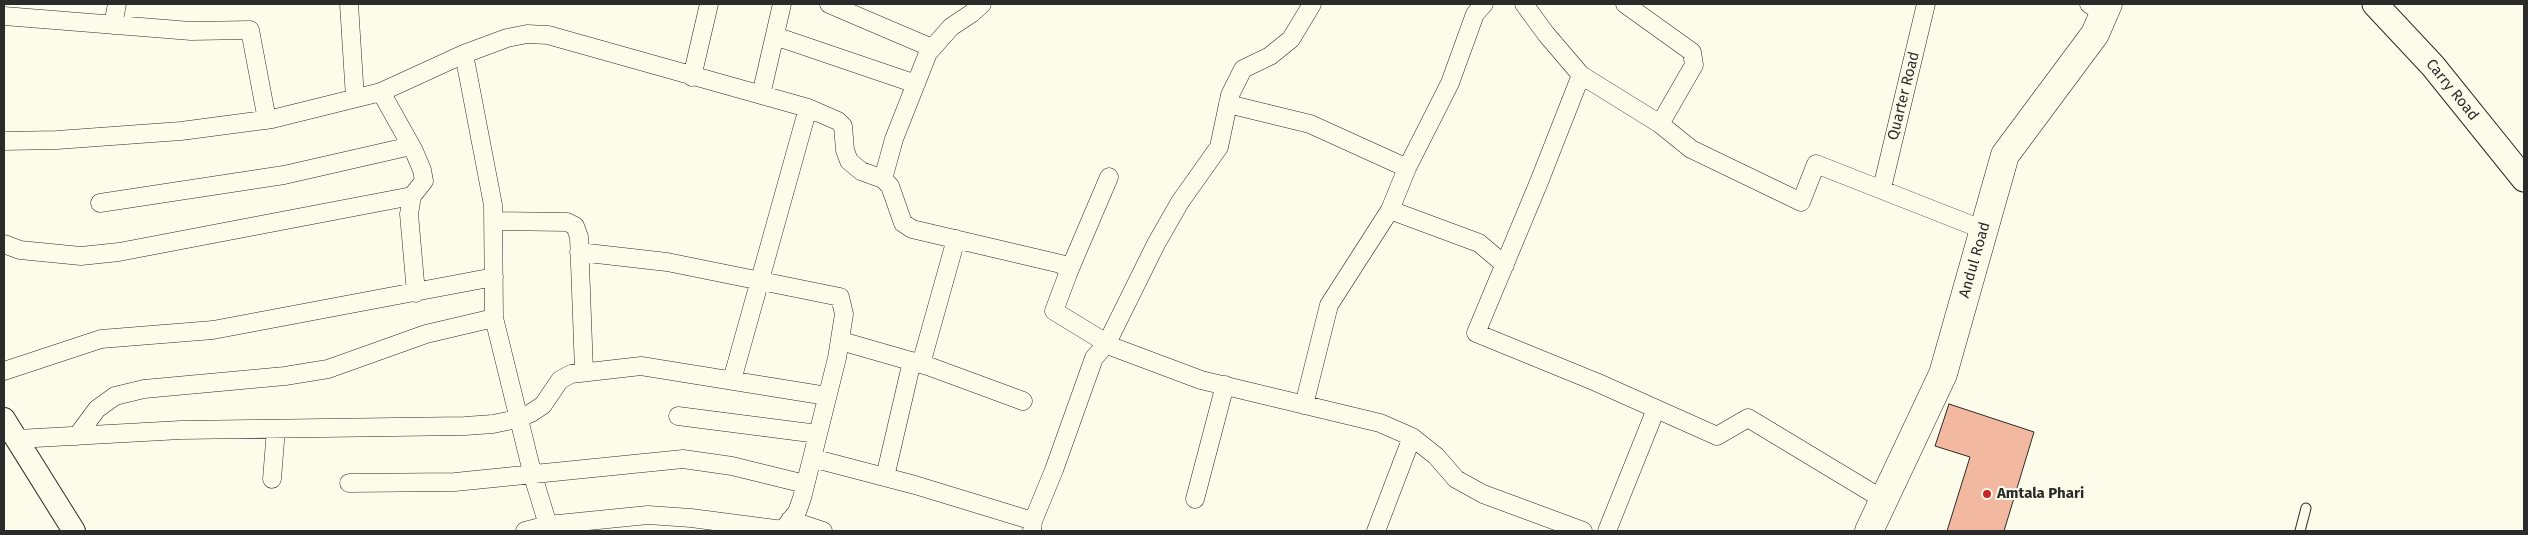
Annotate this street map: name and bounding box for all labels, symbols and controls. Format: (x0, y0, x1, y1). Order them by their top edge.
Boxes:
street label: Quarter Road (1884, 50, 1924, 142)
street label: Carry Road (2422, 56, 2482, 124)
street label: Andul Road (1956, 220, 1994, 300)
place label: Amtala Phari (1997, 485, 2084, 503)
marker: Amtala Phari (1981, 488, 1993, 500)

